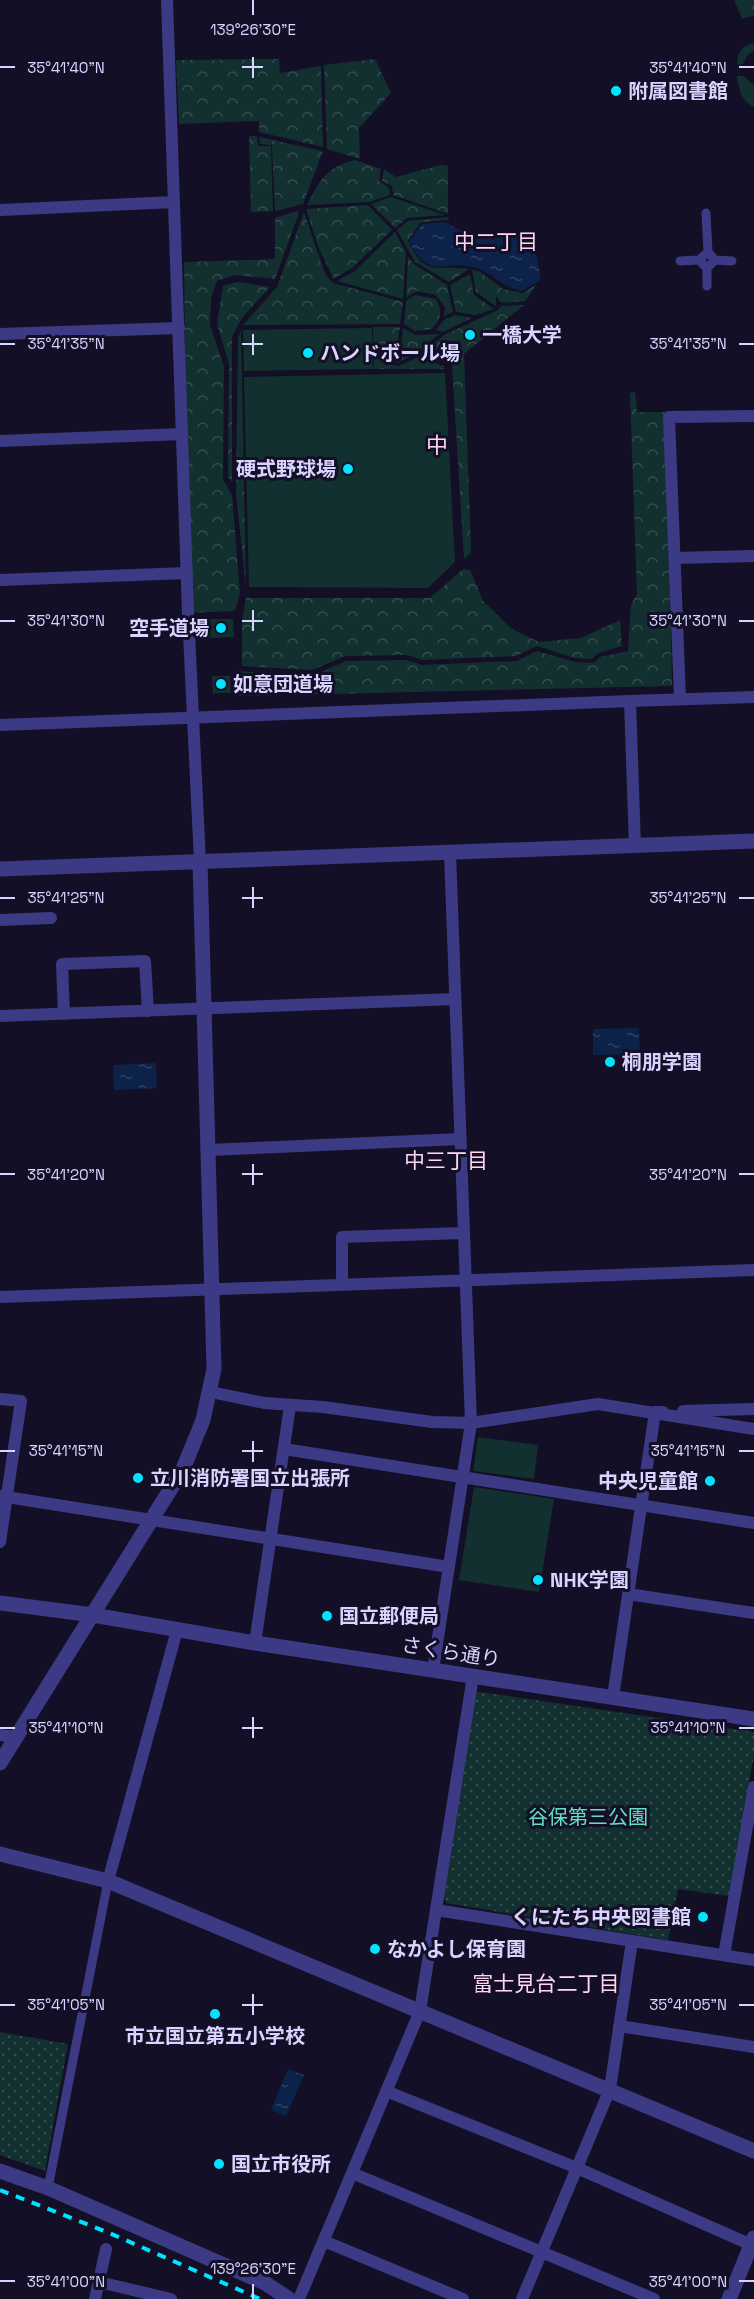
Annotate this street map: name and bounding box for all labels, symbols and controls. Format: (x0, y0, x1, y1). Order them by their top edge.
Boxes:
text: 139°26'30"E (210, 20, 296, 39)
text: 35°41'40"N (27, 58, 105, 77)
text: 35°41'40"N (649, 58, 727, 77)
place label: 附属図書館 (628, 78, 728, 104)
marker: 附属図書館 (609, 84, 623, 98)
district label: 中二丁目 (454, 228, 538, 255)
place label: 一橋大学 (482, 322, 562, 348)
marker: 一橋大学 (463, 328, 477, 342)
text: 35°41'35"N (27, 334, 105, 353)
text: 35°41'35"N (649, 334, 727, 353)
place label: ハンドボール場 (320, 340, 460, 366)
marker: ハンドボール場 (301, 346, 315, 360)
district label: 中 (426, 431, 448, 459)
place label: 硬式野球場 (236, 456, 336, 482)
marker: 硬式野球場 (341, 462, 355, 476)
text: 35°41'30"N (27, 611, 105, 630)
text: 35°41'30"N (649, 611, 727, 630)
place label: 空手道場 (129, 615, 209, 641)
marker: 空手道場 (214, 621, 228, 635)
place label: 如意団道場 (233, 671, 333, 697)
marker: 如意団道場 (214, 677, 228, 691)
text: 35°41'25"N (27, 888, 105, 907)
text: 35°41'25"N (649, 888, 727, 907)
place label: 桐朋学園 (622, 1049, 702, 1075)
marker: 桐朋学園 (603, 1055, 617, 1069)
district label: 中三丁目 (404, 1147, 488, 1174)
text: 35°41'20"N (27, 1165, 105, 1184)
text: 35°41'20"N (649, 1165, 727, 1184)
text: 35°41'15"N (29, 1441, 103, 1460)
text: 35°41'15"N (651, 1441, 725, 1460)
place label: 立川消防署国立出張所 (150, 1465, 350, 1491)
place label: 中央児童館 (598, 1468, 698, 1494)
marker: 立川消防署国立出張所 (131, 1471, 145, 1485)
marker: 中央児童館 (703, 1474, 717, 1488)
place label: NHK学園 (550, 1567, 629, 1593)
marker: NHK学園 (531, 1573, 545, 1587)
place label: 国立郵便局 (339, 1603, 439, 1629)
marker: 国立郵便局 (320, 1609, 334, 1623)
street label: さくら通り (400, 1631, 502, 1673)
text: 35°41'10"N (28, 1718, 104, 1737)
text: 35°41'10"N (650, 1718, 726, 1737)
park label: 谷保第三公園 (528, 1804, 648, 1830)
place label: くにたち中央図書館 (511, 1904, 691, 1930)
marker: くにたち中央図書館 (696, 1910, 710, 1924)
place label: なかよし保育園 (387, 1936, 526, 1962)
marker: なかよし保育園 (368, 1942, 382, 1956)
district label: 富士見台二丁目 (473, 1970, 620, 1997)
text: 35°41'05"N (27, 1995, 105, 2014)
text: 35°41'05"N (649, 1995, 727, 2014)
marker: 市立国立第五小学校 (208, 2007, 222, 2021)
place label: 市立国立第五小学校 (125, 2023, 305, 2049)
place label: 国立市役所 (231, 2151, 331, 2177)
marker: 国立市役所 (212, 2157, 226, 2171)
text: 139°26'30"E (210, 2259, 296, 2278)
text: 35°41'00"N (27, 2272, 105, 2291)
text: 35°41'00"N (649, 2272, 727, 2291)

